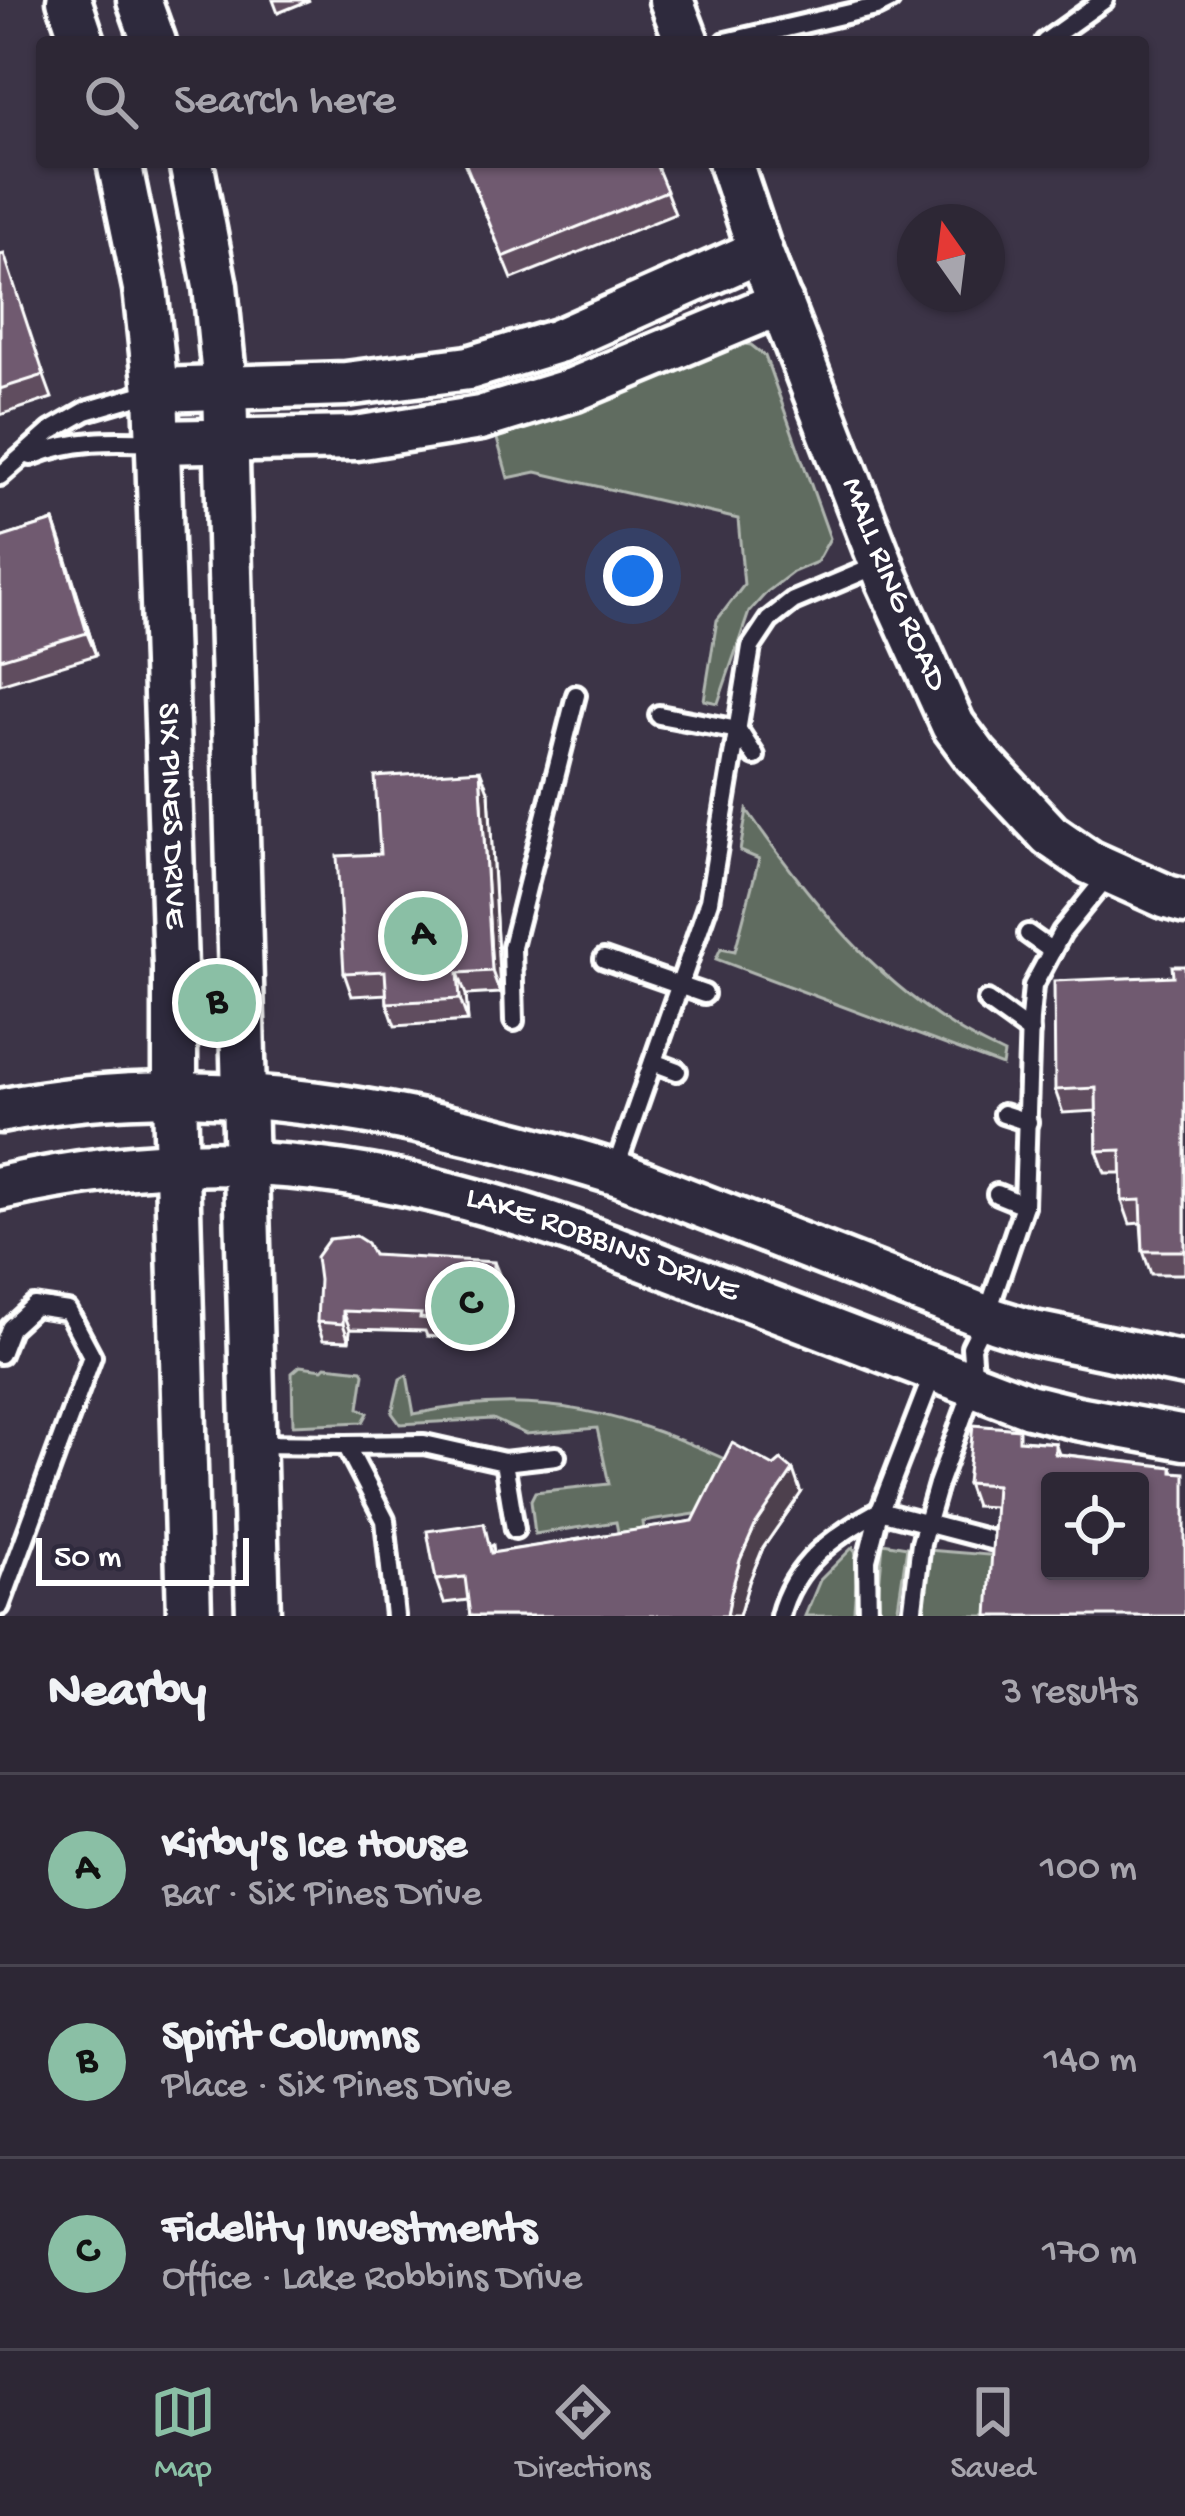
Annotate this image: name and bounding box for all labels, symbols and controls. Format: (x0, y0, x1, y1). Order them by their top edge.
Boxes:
search box (36, 36, 1149, 168)
icon: search (78, 69, 144, 135)
text: Search here (174, 76, 396, 129)
north arrow (897, 204, 1005, 312)
street label: MALL RING ROAD (831, 473, 955, 698)
your location (603, 546, 663, 606)
street label: SIX PINES DRIVE (147, 702, 193, 930)
pin: A (384, 891, 462, 981)
pin: B (178, 958, 256, 1048)
street label: LAKE ROBBINS DRIVE (461, 1180, 745, 1313)
pin: C (431, 1261, 509, 1351)
map controls (1041, 1472, 1149, 1580)
button: locate (1041, 1472, 1149, 1580)
scale bar (36, 1532, 249, 1585)
text: 50 m (54, 1540, 121, 1578)
text: Nearby (48, 1664, 206, 1724)
text: 3 results (1002, 1671, 1137, 1717)
text: Kirby's Ice House (162, 1820, 467, 1873)
text: A (75, 1847, 99, 1893)
text: 100 m (1040, 1847, 1137, 1893)
text: Bar · Six Pines Drive (162, 1873, 482, 1919)
text: Spirit Columns (162, 2012, 418, 2065)
text: B (77, 2039, 97, 2085)
text: 140 m (1044, 2039, 1137, 2085)
text: Place · Six Pines Drive (162, 2065, 511, 2111)
text: Fidelity Investments (162, 2204, 537, 2257)
text: C (76, 2231, 98, 2277)
text: 170 m (1042, 2231, 1137, 2277)
text: Office · Lake Robbins Drive (162, 2257, 582, 2303)
tab: Map (150, 2379, 216, 2489)
tab: Directions (516, 2379, 650, 2489)
tab: Saved (950, 2379, 1035, 2489)

